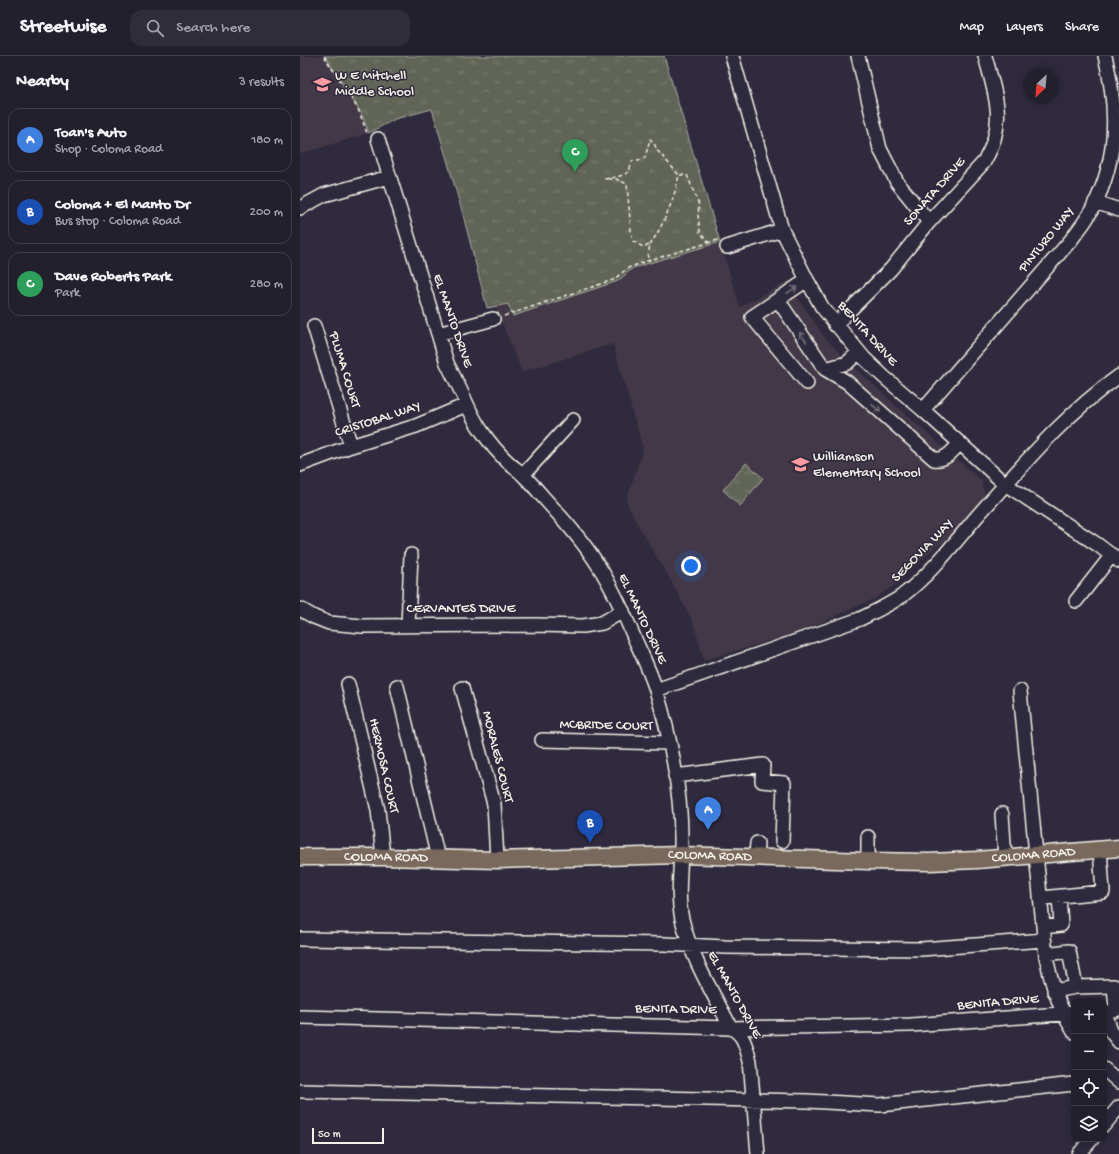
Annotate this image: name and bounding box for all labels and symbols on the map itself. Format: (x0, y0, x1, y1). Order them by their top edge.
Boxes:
place label: W E Mitchell Middle School (335, 68, 414, 101)
north arrow (1023, 68, 1059, 104)
school or university icon: W E Mitchell Middle School (312, 74, 332, 94)
pin: C (562, 139, 588, 172)
street label: SONATA DRIVE (900, 153, 970, 230)
street label: PINTURO WAY (1015, 204, 1079, 277)
street label: EL MANTO DRIVE (428, 272, 476, 371)
one-way arrow (786, 286, 797, 294)
street label: BENITA DRIVE (833, 297, 901, 371)
street label: PLUMA COURT (324, 329, 364, 411)
one-way arrow (799, 331, 807, 342)
street label: CRISTOBAL WAY (333, 398, 423, 442)
one-way arrow (871, 403, 881, 412)
place label: Williamson Elementary School (813, 449, 921, 482)
school or university icon: Williamson Elementary School (790, 455, 810, 475)
street label: SEGOVIA WAY (888, 516, 958, 586)
your location (681, 556, 701, 576)
street label: EL MANTO DRIVE (614, 571, 671, 668)
street label: CERVANTES DRIVE (406, 601, 517, 618)
street label: MORALES COURT (477, 709, 517, 805)
street label: HERMOSA COURT (364, 717, 402, 816)
street label: MCBRIDE COURT (559, 717, 653, 735)
pin: A (695, 797, 721, 830)
pin: B (577, 810, 603, 843)
street label: COLOMA ROAD (991, 843, 1077, 867)
street label: COLOMA ROAD (668, 846, 753, 866)
street label: COLOMA ROAD (344, 849, 429, 867)
street label: EL MANTO DRIVE (703, 948, 766, 1043)
street label: BENITA DRIVE (956, 991, 1041, 1015)
street label: BENITA DRIVE (634, 1001, 718, 1019)
scale bar (312, 1126, 384, 1145)

